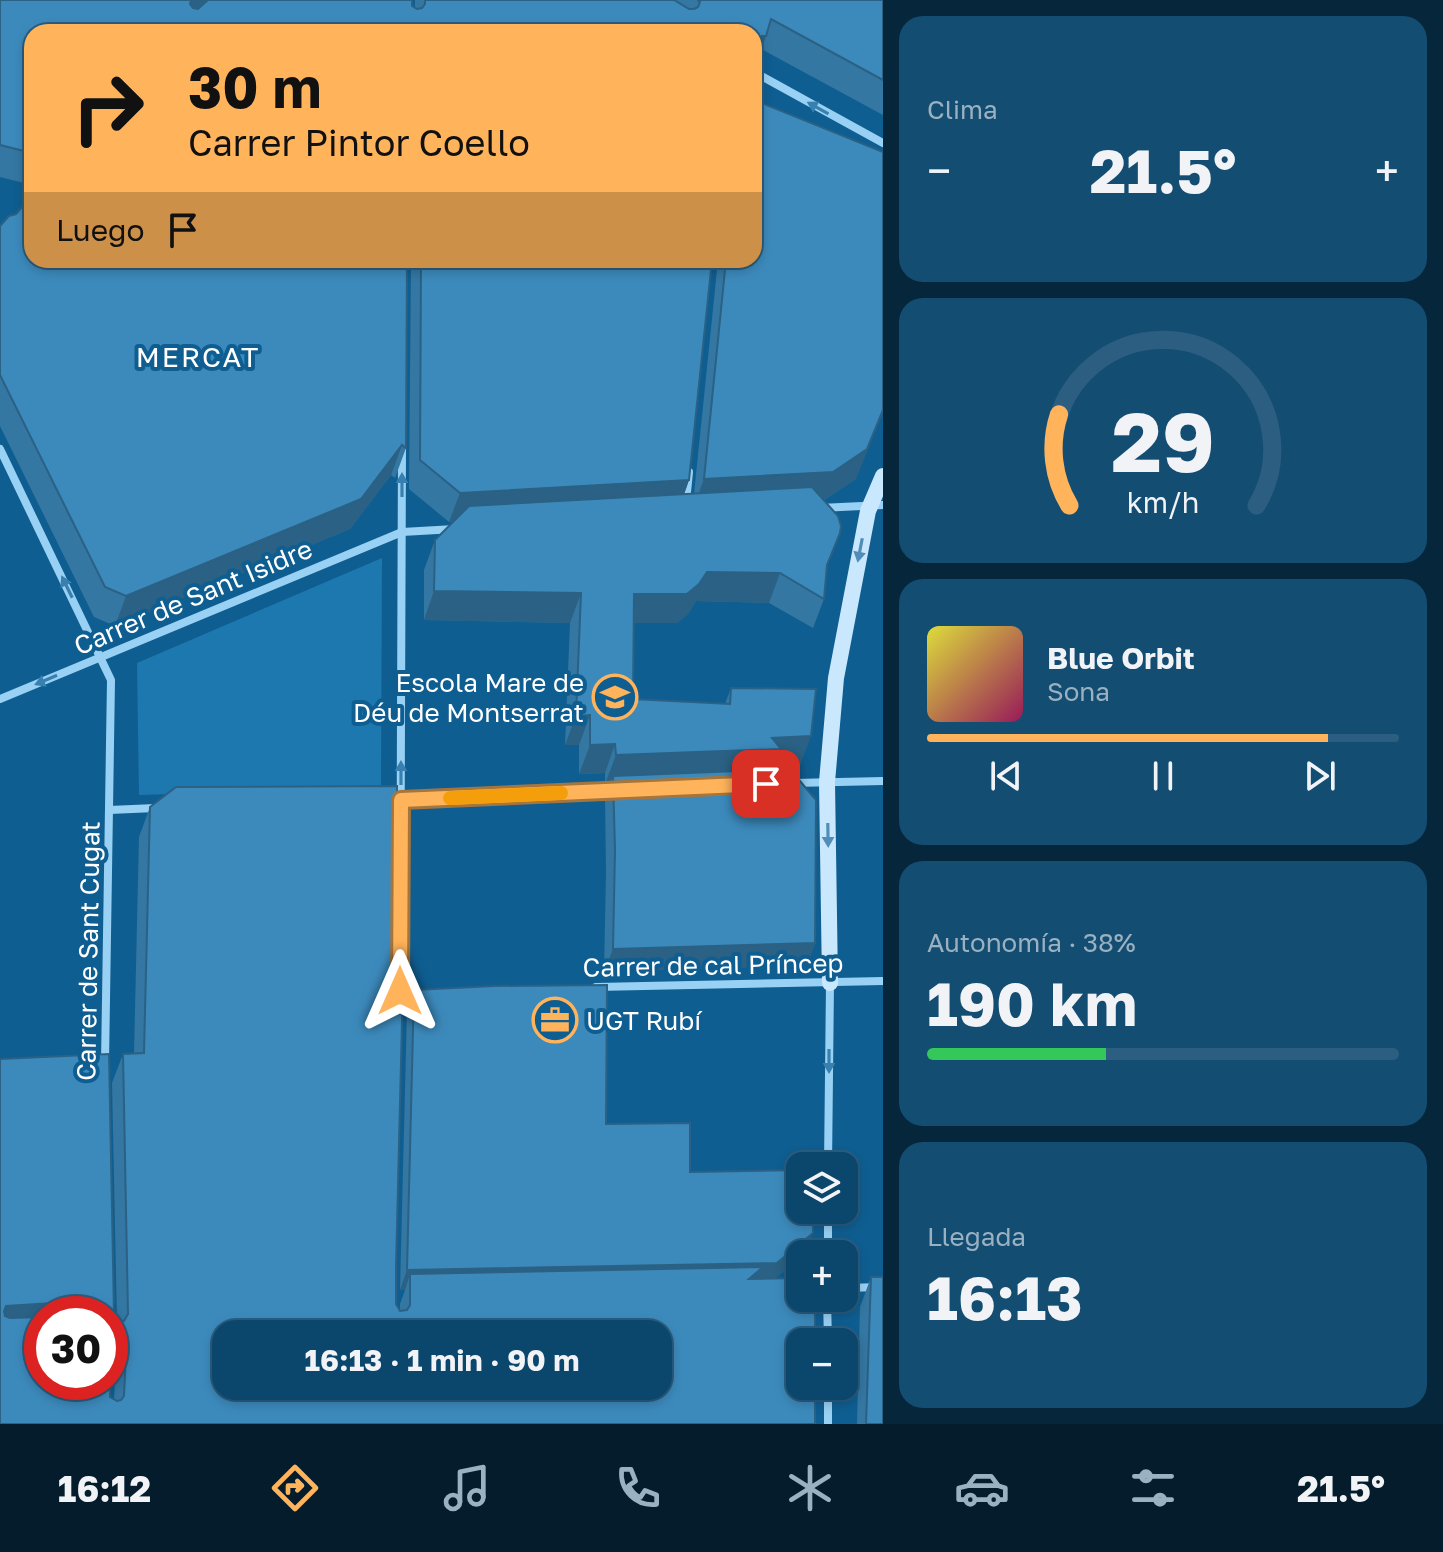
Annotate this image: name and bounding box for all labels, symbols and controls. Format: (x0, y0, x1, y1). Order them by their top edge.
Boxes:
text: 30 m (188, 53, 322, 120)
icon: right (56, 56, 160, 160)
text: Clima (927, 94, 998, 125)
one-way arrow (807, 101, 830, 114)
text: Carrer Pintor Coello (188, 121, 530, 164)
text: 21.5° (1090, 134, 1236, 206)
text: − (927, 144, 951, 197)
text: + (1375, 144, 1399, 197)
icon: arrive (161, 208, 205, 252)
text: Luego (56, 212, 145, 248)
district label: MERCAT (136, 340, 260, 373)
text: 29 (1111, 390, 1215, 490)
one-way arrow (396, 472, 408, 497)
text: km/h (1127, 486, 1199, 520)
street label: Carrer de Sant Isidre (69, 533, 317, 661)
one-way arrow (854, 538, 866, 563)
one-way arrow (60, 576, 74, 599)
text: Blue Orbit (1047, 640, 1195, 676)
place label: Escola Mare de Déu de Montserrat (353, 667, 584, 728)
school or university icon: Escola Mare de Déu de Montserrat (591, 673, 639, 721)
one-way arrow (34, 674, 58, 687)
text: Sona (1047, 676, 1110, 707)
pin (732, 750, 800, 818)
icon: previous (984, 754, 1028, 798)
icon: pause (1141, 754, 1185, 798)
icon: next (1298, 754, 1342, 798)
one-way arrow (395, 760, 407, 785)
icon: arrive (744, 762, 788, 806)
street label: Carrer de Sant Cugat (70, 821, 106, 1081)
one-way arrow (822, 823, 834, 848)
text: Autonomía · 38% (927, 927, 1136, 958)
street label: Carrer de cal Príncep (582, 947, 844, 983)
position arrow (358, 949, 442, 1033)
text: 190 km (927, 967, 1137, 1039)
office icon: UGT Rubí (531, 996, 579, 1044)
place label: UGT Rubí (586, 1005, 703, 1036)
one-way arrow (823, 1049, 835, 1074)
map controls (786, 1152, 858, 1400)
button: layers (786, 1152, 858, 1224)
text: Llegada (927, 1221, 1026, 1252)
button: + (786, 1240, 858, 1312)
text: 16:13 (927, 1261, 1083, 1333)
speed limit sign: 30 (24, 1296, 128, 1400)
button: − (786, 1328, 858, 1400)
text: 16:13 · 1 min · 90 m (305, 1342, 579, 1378)
icon: directions (267, 1460, 323, 1516)
icon: music (439, 1460, 495, 1516)
icon: phone (610, 1460, 666, 1516)
icon: climate (782, 1460, 838, 1516)
icon: car (954, 1460, 1010, 1516)
icon: filters (1125, 1460, 1181, 1516)
text: 16:12 (58, 1467, 151, 1510)
text: 21.5° (1297, 1467, 1385, 1510)

